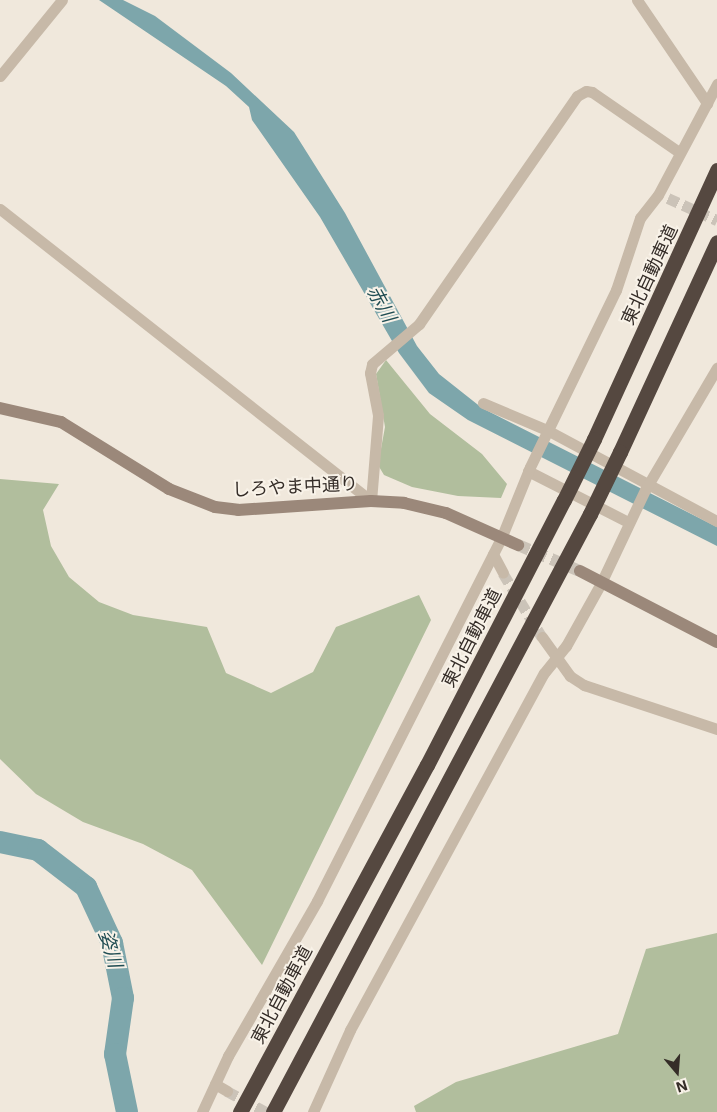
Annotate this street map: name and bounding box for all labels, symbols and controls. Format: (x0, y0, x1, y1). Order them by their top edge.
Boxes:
street label: 東北自動車道 (617, 221, 683, 329)
water label: 赤川 (362, 282, 400, 326)
street label: しろやま中通り (232, 473, 358, 501)
street label: 東北自動車道 (438, 585, 506, 691)
water label: 姿川 (94, 927, 126, 971)
street label: 東北自動車道 (247, 942, 317, 1048)
north arrow (652, 1047, 702, 1097)
text: N (674, 1077, 689, 1096)

